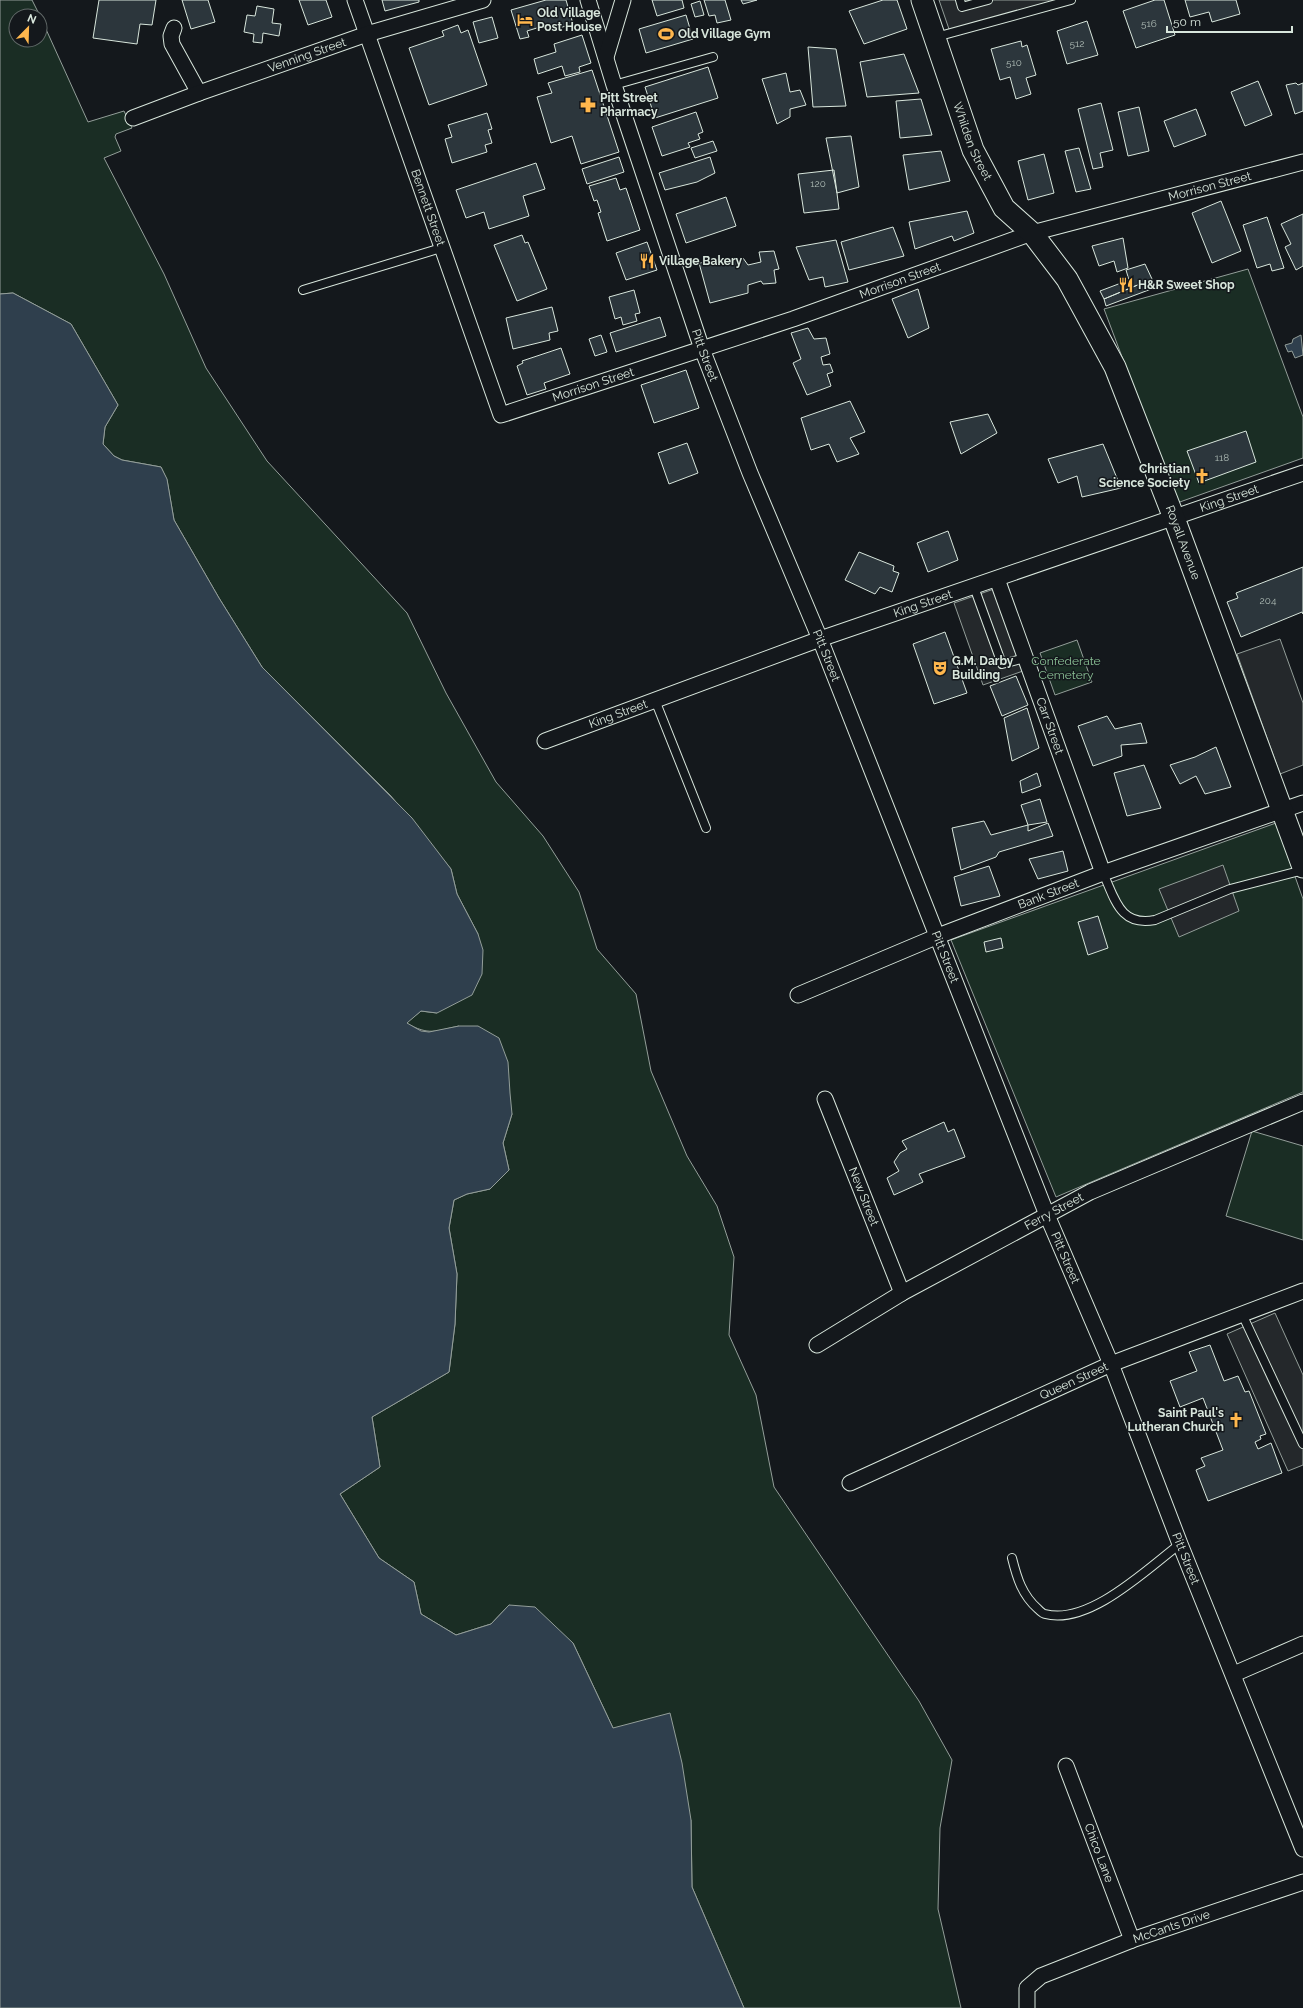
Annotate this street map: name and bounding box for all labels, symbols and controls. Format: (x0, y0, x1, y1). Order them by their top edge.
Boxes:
place label: Old Village Post House (537, 6, 602, 34)
north arrow (8, 8, 48, 48)
scale bar (1167, 8, 1292, 34)
hotel icon: Old Village Post House (516, 11, 534, 29)
text: N (25, 12, 38, 27)
text: 50 m (1173, 15, 1201, 29)
house number: 516 (1141, 18, 1157, 29)
sports icon: Old Village Gym (657, 25, 675, 43)
place label: Old Village Gym (678, 27, 771, 41)
street label: Venning Street (266, 35, 348, 75)
house number: 512 (1070, 38, 1084, 49)
house number: 510 (1006, 57, 1022, 68)
place label: Pitt Street Pharmacy (600, 91, 658, 119)
pharmacy icon: Pitt Street Pharmacy (579, 96, 597, 114)
street label: Whilden Street (950, 100, 995, 183)
street label: Bennett Street (408, 167, 448, 248)
street label: Morrison Street (1167, 169, 1253, 204)
house number: 120 (810, 178, 826, 189)
restaurant icon: Village Bakery (638, 252, 656, 270)
place label: Village Bakery (659, 254, 743, 268)
street label: Morrison Street (858, 260, 942, 301)
restaurant icon: H&R Sweet Shop (1117, 276, 1135, 294)
place label: H&R Sweet Shop (1138, 278, 1235, 292)
street label: Pitt Street (689, 327, 721, 383)
street label: Morrison Street (551, 365, 636, 405)
house number: 118 (1215, 452, 1229, 463)
place label: Christian Science Society (1099, 462, 1190, 490)
church icon: Christian Science Society (1193, 467, 1211, 485)
street label: King Street (1198, 482, 1260, 515)
street label: Royall Avenue (1163, 503, 1203, 582)
street label: King Street (892, 587, 954, 620)
house number: 204 (1260, 595, 1277, 606)
street label: Pitt Street (810, 627, 843, 683)
place label: G.M. Darby Building (952, 654, 1014, 682)
park label: Confederate Cemetery (1031, 654, 1101, 682)
theatre icon: G.M. Darby Building (931, 659, 949, 677)
street label: Carr Street (1033, 695, 1067, 756)
street label: King Street (587, 697, 649, 731)
street label: Bank Street (1016, 876, 1081, 912)
street label: Pitt Street (929, 929, 962, 985)
street label: New Street (846, 1165, 882, 1228)
street label: Ferry Street (1022, 1190, 1086, 1233)
street label: Pitt Street (1048, 1230, 1083, 1286)
street label: Queen Street (1037, 1359, 1110, 1403)
place label: Saint Paul's Lutheran Church (1127, 1406, 1224, 1434)
church icon: Saint Paul's Lutheran Church (1227, 1411, 1245, 1429)
street label: Pitt Street (1169, 1531, 1203, 1586)
street label: Chico Lane (1081, 1821, 1117, 1885)
street label: McCants Drive (1131, 1907, 1212, 1946)

